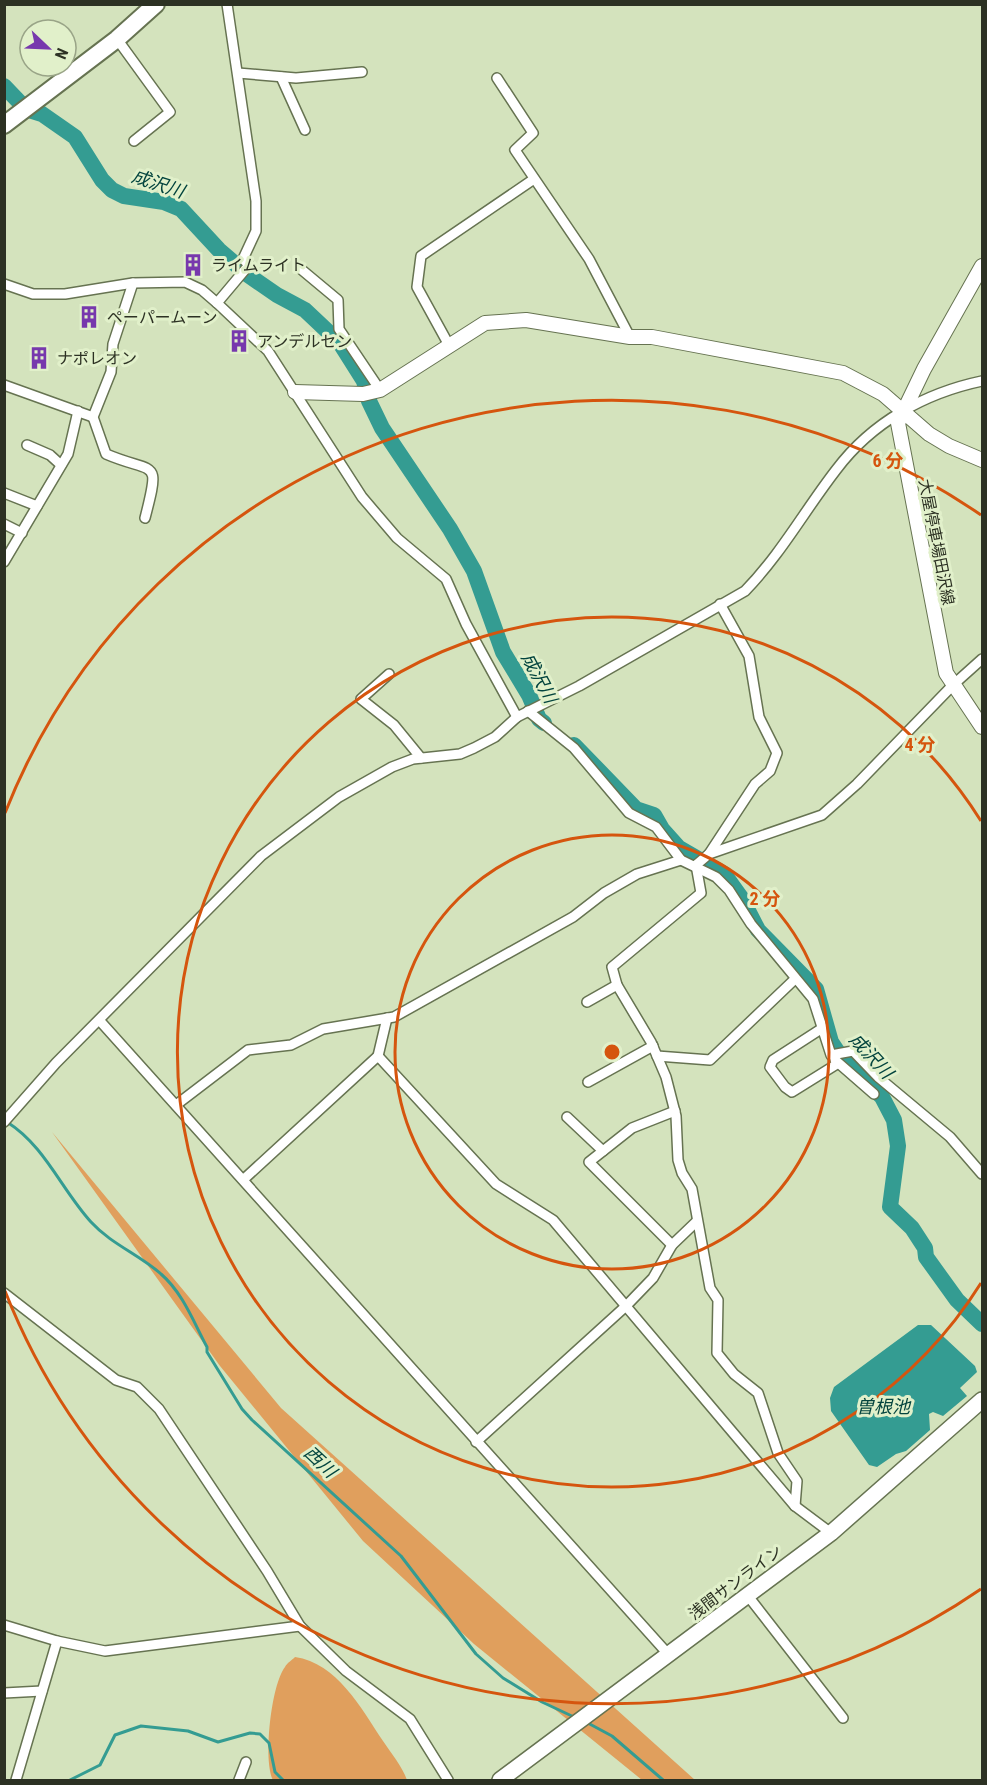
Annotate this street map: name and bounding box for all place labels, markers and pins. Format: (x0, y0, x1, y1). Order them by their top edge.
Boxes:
building icon: ライムライト (180, 252, 206, 278)
place label: ライムライト (211, 256, 306, 275)
building icon: ペーパームーン (76, 304, 102, 330)
place label: ペーパームーン (107, 308, 218, 327)
building icon: アンデルセン (226, 328, 252, 354)
place label: アンデルセン (257, 332, 352, 351)
building icon: ナポレオン (26, 345, 52, 371)
place label: ナポレオン (57, 349, 137, 368)
centre of rings (602, 1042, 622, 1062)

